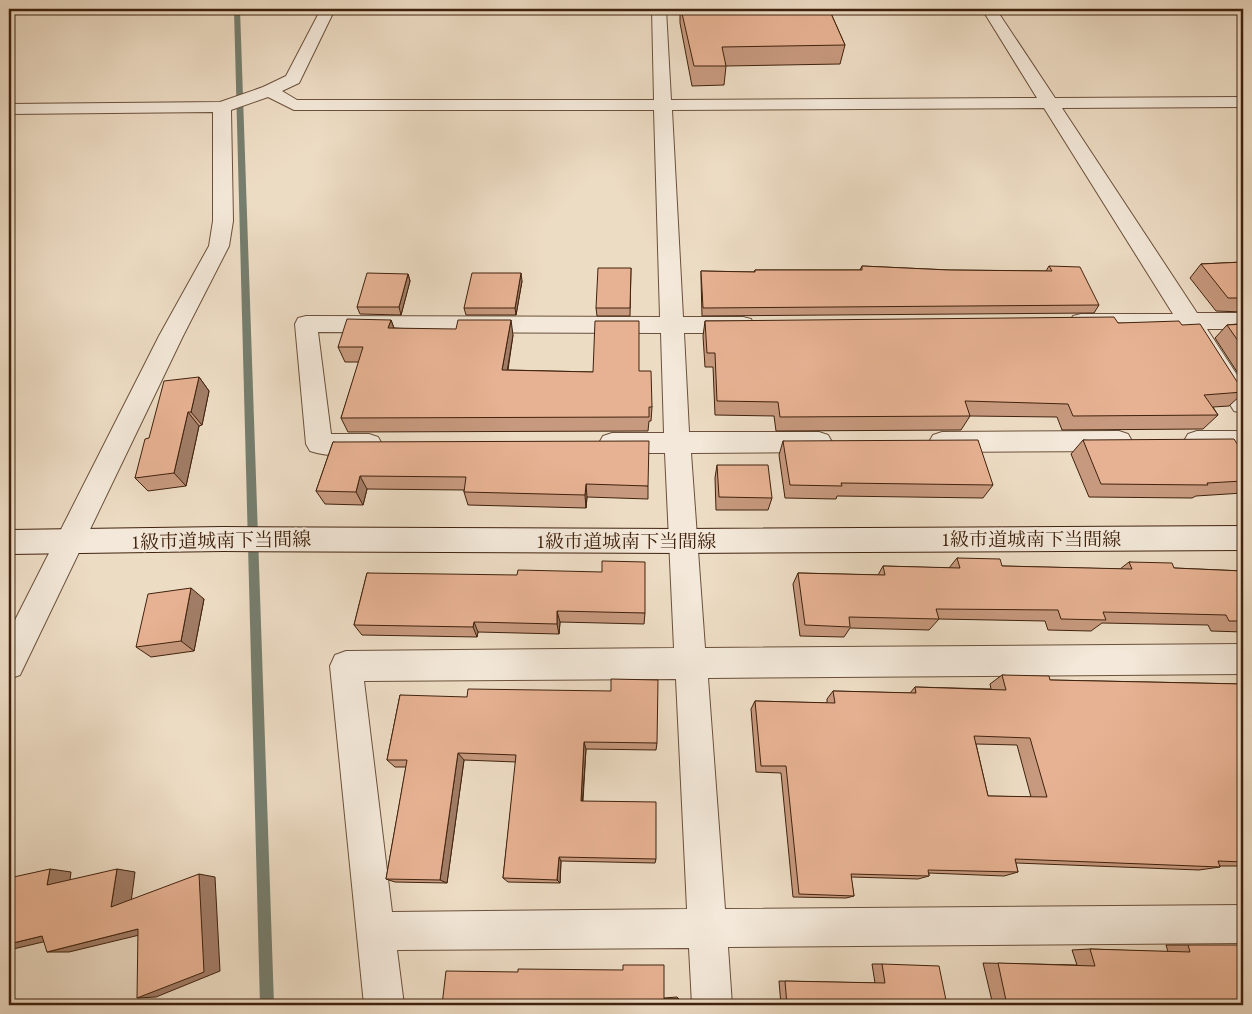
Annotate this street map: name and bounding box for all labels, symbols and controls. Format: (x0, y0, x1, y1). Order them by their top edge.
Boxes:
street label: 1級市道城南下当間線 (131, 526, 311, 555)
street label: 1級市道城南下当間線 (941, 527, 1121, 552)
street label: 1級市道城南下当間線 (536, 529, 716, 554)

